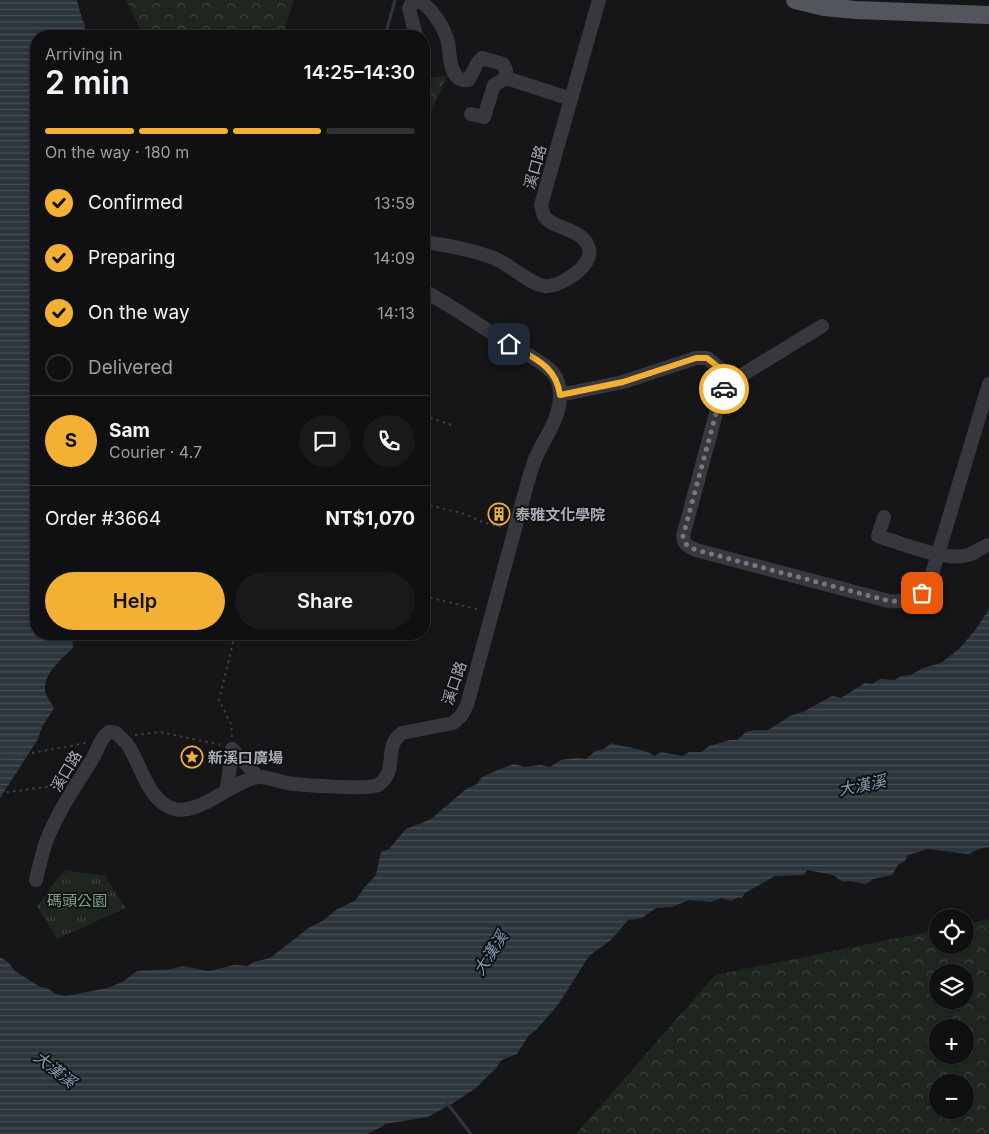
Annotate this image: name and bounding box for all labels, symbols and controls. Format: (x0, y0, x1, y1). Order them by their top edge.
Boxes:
text: Arriving in (45, 44, 122, 64)
text: 14:25–14:30 (304, 61, 415, 84)
text: 2 min (45, 63, 130, 102)
text: On the way · 180 m (45, 142, 189, 162)
street label: 溪口路 (520, 143, 550, 191)
icon: check (45, 189, 73, 217)
text: Confirmed (88, 191, 183, 214)
text: 13:59 (374, 193, 415, 213)
icon: check (45, 244, 73, 272)
text: Preparing (88, 246, 175, 269)
text: 14:09 (374, 248, 415, 268)
icon: check (45, 299, 73, 327)
text: On the way (88, 301, 190, 324)
text: 14:13 (377, 303, 415, 323)
pin (488, 323, 530, 365)
icon: home (495, 330, 523, 358)
text: Delivered (88, 356, 173, 379)
courier (699, 364, 749, 414)
icon: car (710, 375, 738, 403)
button: chat (299, 415, 351, 467)
button: phone (363, 415, 415, 467)
text: Sam (109, 419, 150, 442)
text: S (65, 429, 77, 452)
text: Courier · 4.7 (109, 442, 202, 462)
building icon: 泰雅文化學院 (487, 502, 511, 526)
place label: 泰雅文化學院 (515, 505, 605, 524)
text: Order #3664 (45, 507, 161, 530)
text: NT$1,070 (325, 507, 415, 530)
button: Help (45, 572, 225, 630)
button: Share (235, 572, 415, 630)
pin (901, 572, 943, 614)
icon: bag (908, 579, 936, 607)
street label: 溪口路 (438, 659, 470, 707)
place icon: 新溪口廣場 (180, 745, 204, 769)
street label: 溪口路 (46, 747, 86, 795)
place label: 新溪口廣場 (208, 748, 283, 767)
water label: 大漢溪 (837, 770, 889, 799)
park label: 碼頭公園 (47, 891, 107, 910)
map controls (929, 909, 974, 1119)
button: locate (929, 909, 974, 954)
water label: 大漢溪 (469, 926, 513, 979)
button: layers (929, 964, 974, 1009)
button: + (929, 1019, 974, 1064)
water label: 大漢溪 (30, 1046, 82, 1093)
button: − (929, 1074, 974, 1119)

